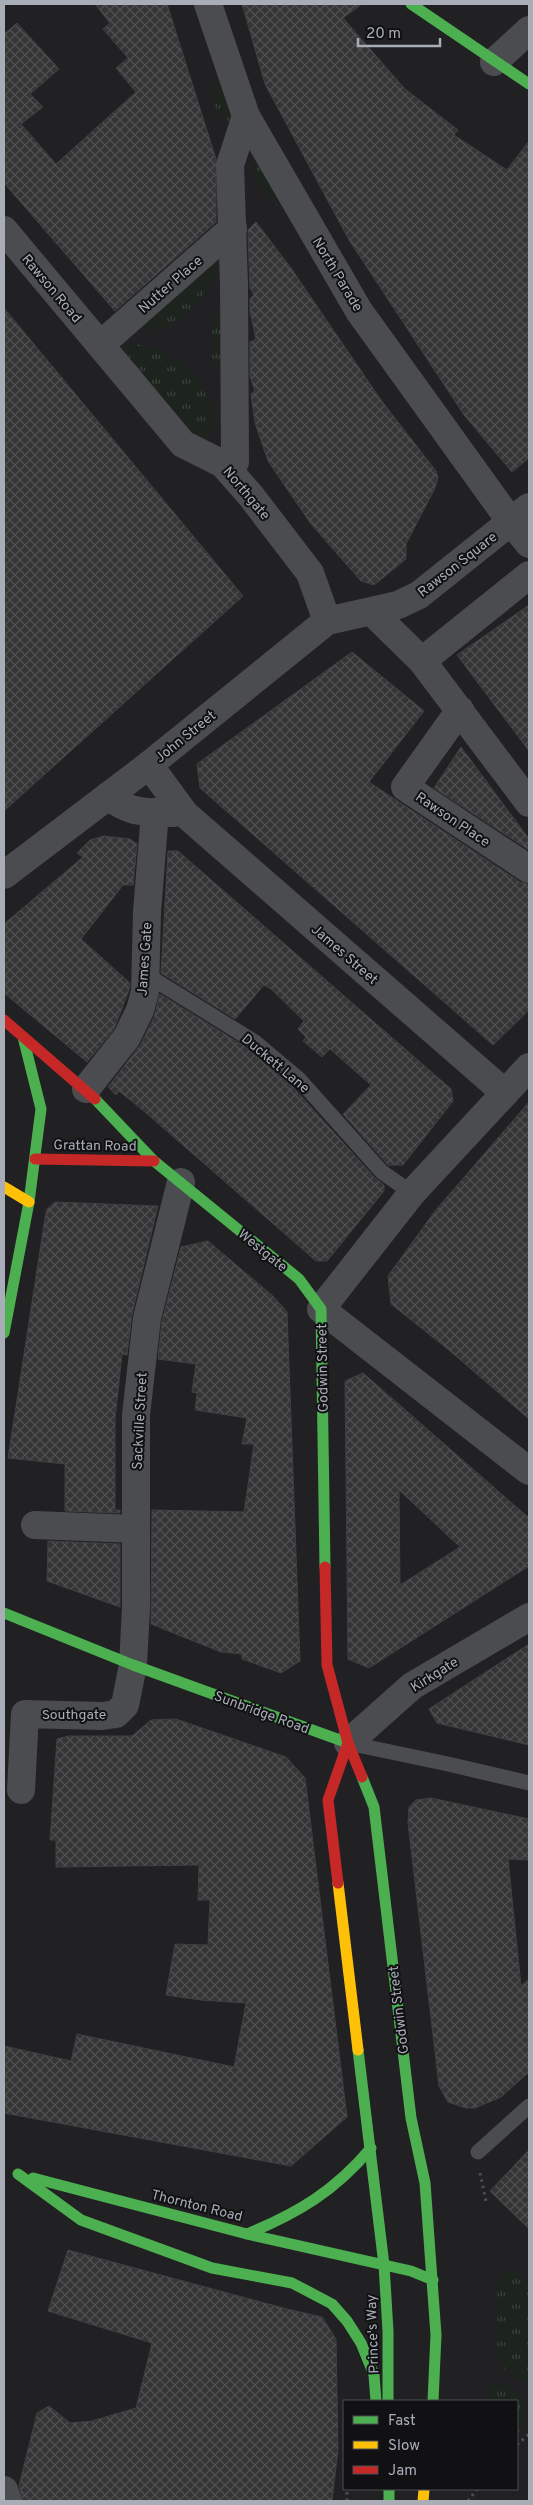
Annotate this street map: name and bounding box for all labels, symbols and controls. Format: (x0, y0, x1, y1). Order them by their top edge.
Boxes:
scale bar (358, 15, 440, 47)
text: 20 m (366, 25, 401, 44)
street label: North Parade (308, 235, 366, 315)
street label: Rawson Road (17, 251, 84, 327)
street label: Nutter Place (136, 253, 206, 318)
street label: Northgate (219, 464, 273, 524)
street label: Rawson Square (415, 529, 501, 601)
street label: John Street (152, 708, 220, 767)
street label: Rawson Place (412, 789, 493, 851)
street label: James Street (307, 921, 381, 989)
street label: James Gate (134, 922, 157, 997)
street label: Duckett Lane (238, 1031, 312, 1097)
street label: Grattan Road (53, 1137, 137, 1156)
street label: Westgate (234, 1226, 290, 1276)
street label: Godwin Street (314, 1323, 333, 1413)
street label: Sackville Street (129, 1372, 152, 1470)
street label: Kirkgate (408, 1654, 462, 1697)
street label: Sunbridge Road (212, 1688, 311, 1738)
street label: Southgate (42, 1707, 106, 1724)
street label: Godwin Street (386, 1965, 413, 2055)
street label: Thornton Road (149, 2187, 244, 2226)
street label: Prince's Way (364, 2294, 383, 2374)
legend (343, 2400, 518, 2490)
text: Fast (388, 2412, 416, 2431)
text: Slow (388, 2437, 420, 2456)
text: Jam (388, 2462, 417, 2481)

